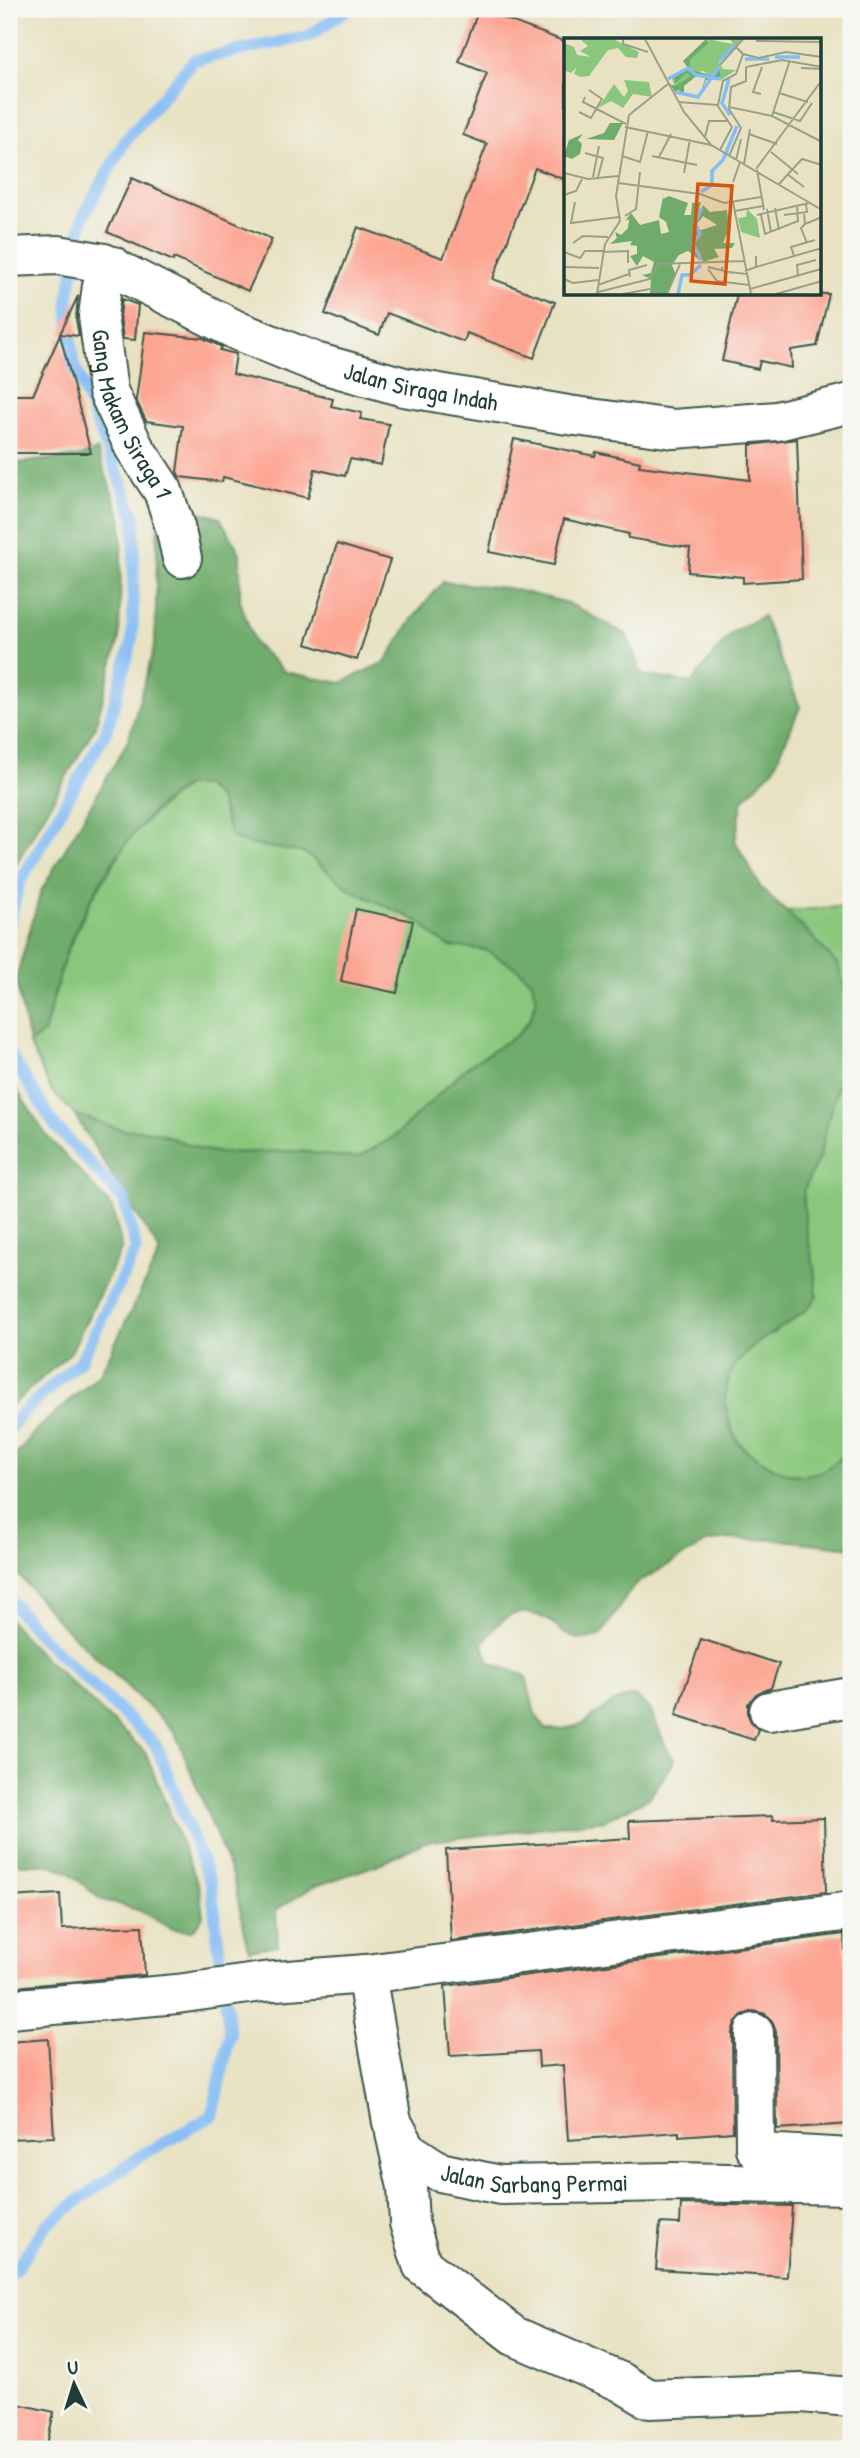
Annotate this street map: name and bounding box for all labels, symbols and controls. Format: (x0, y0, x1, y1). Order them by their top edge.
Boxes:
inset map (564, 38, 822, 296)
street label: Gang Makam Siraga 1 (85, 327, 181, 501)
street label: Jalan Siraga Indah (340, 354, 500, 418)
street label: Jalan Sarbang Permai (438, 2156, 628, 2200)
north arrow (38, 2350, 108, 2420)
text: U (67, 2354, 79, 2380)

